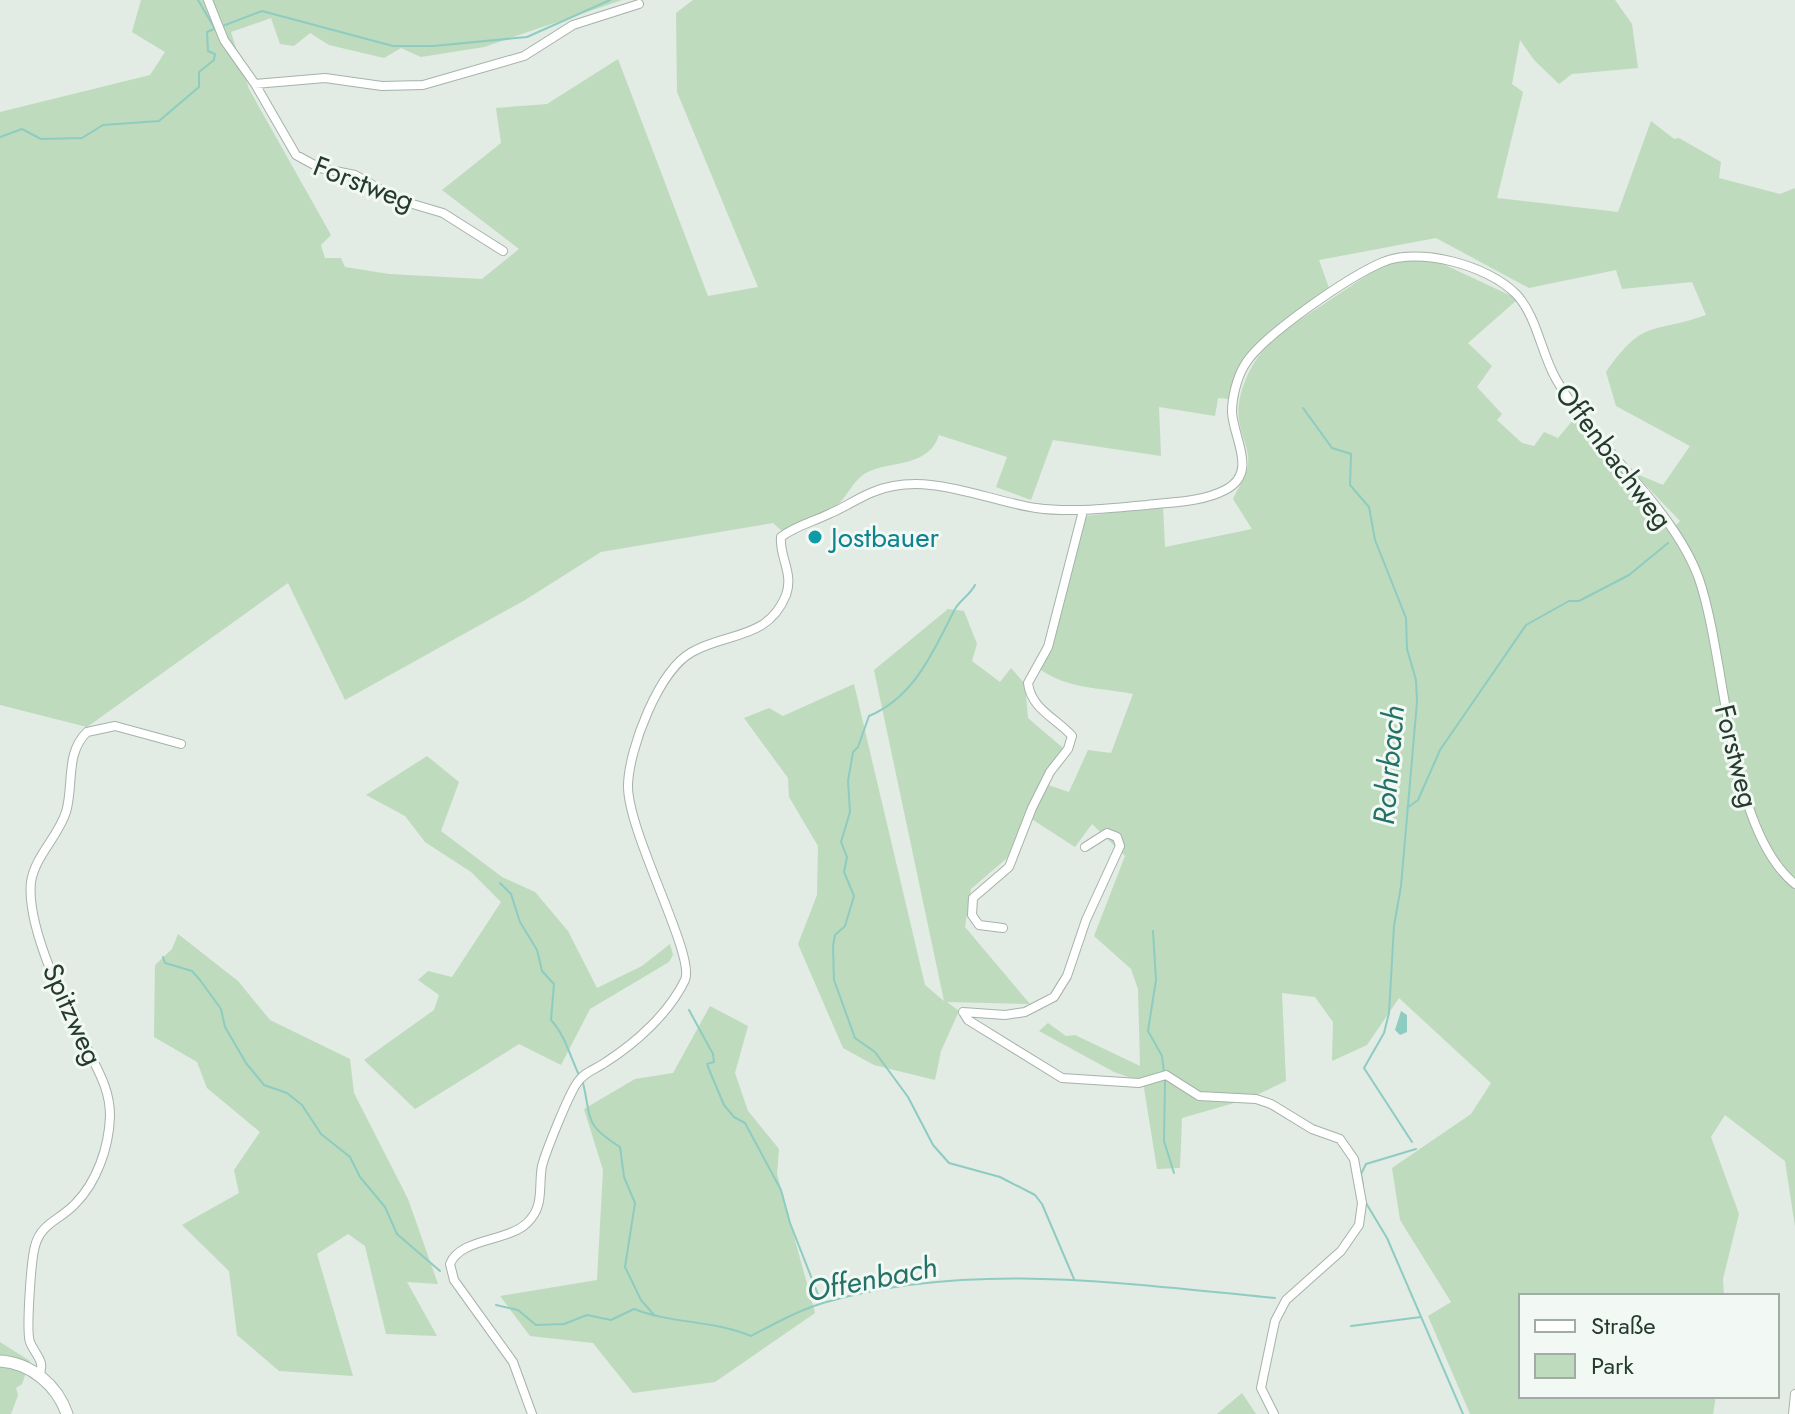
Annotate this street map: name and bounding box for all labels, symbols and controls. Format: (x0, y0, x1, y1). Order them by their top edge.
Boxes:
street label: Forstweg (307, 146, 420, 221)
street label: Offenbachweg (1545, 375, 1682, 538)
place label: Jostbauer (827, 517, 940, 558)
marker: Jostbauer (806, 528, 824, 546)
street label: Forstweg (1704, 700, 1769, 812)
water label: Rohrbach (1362, 703, 1415, 827)
street label: Spitzweg (32, 957, 113, 1072)
water label: Offenbach (803, 1245, 941, 1312)
legend (1519, 1294, 1779, 1398)
text: Straße (1591, 1308, 1656, 1343)
text: Park (1591, 1348, 1634, 1383)

